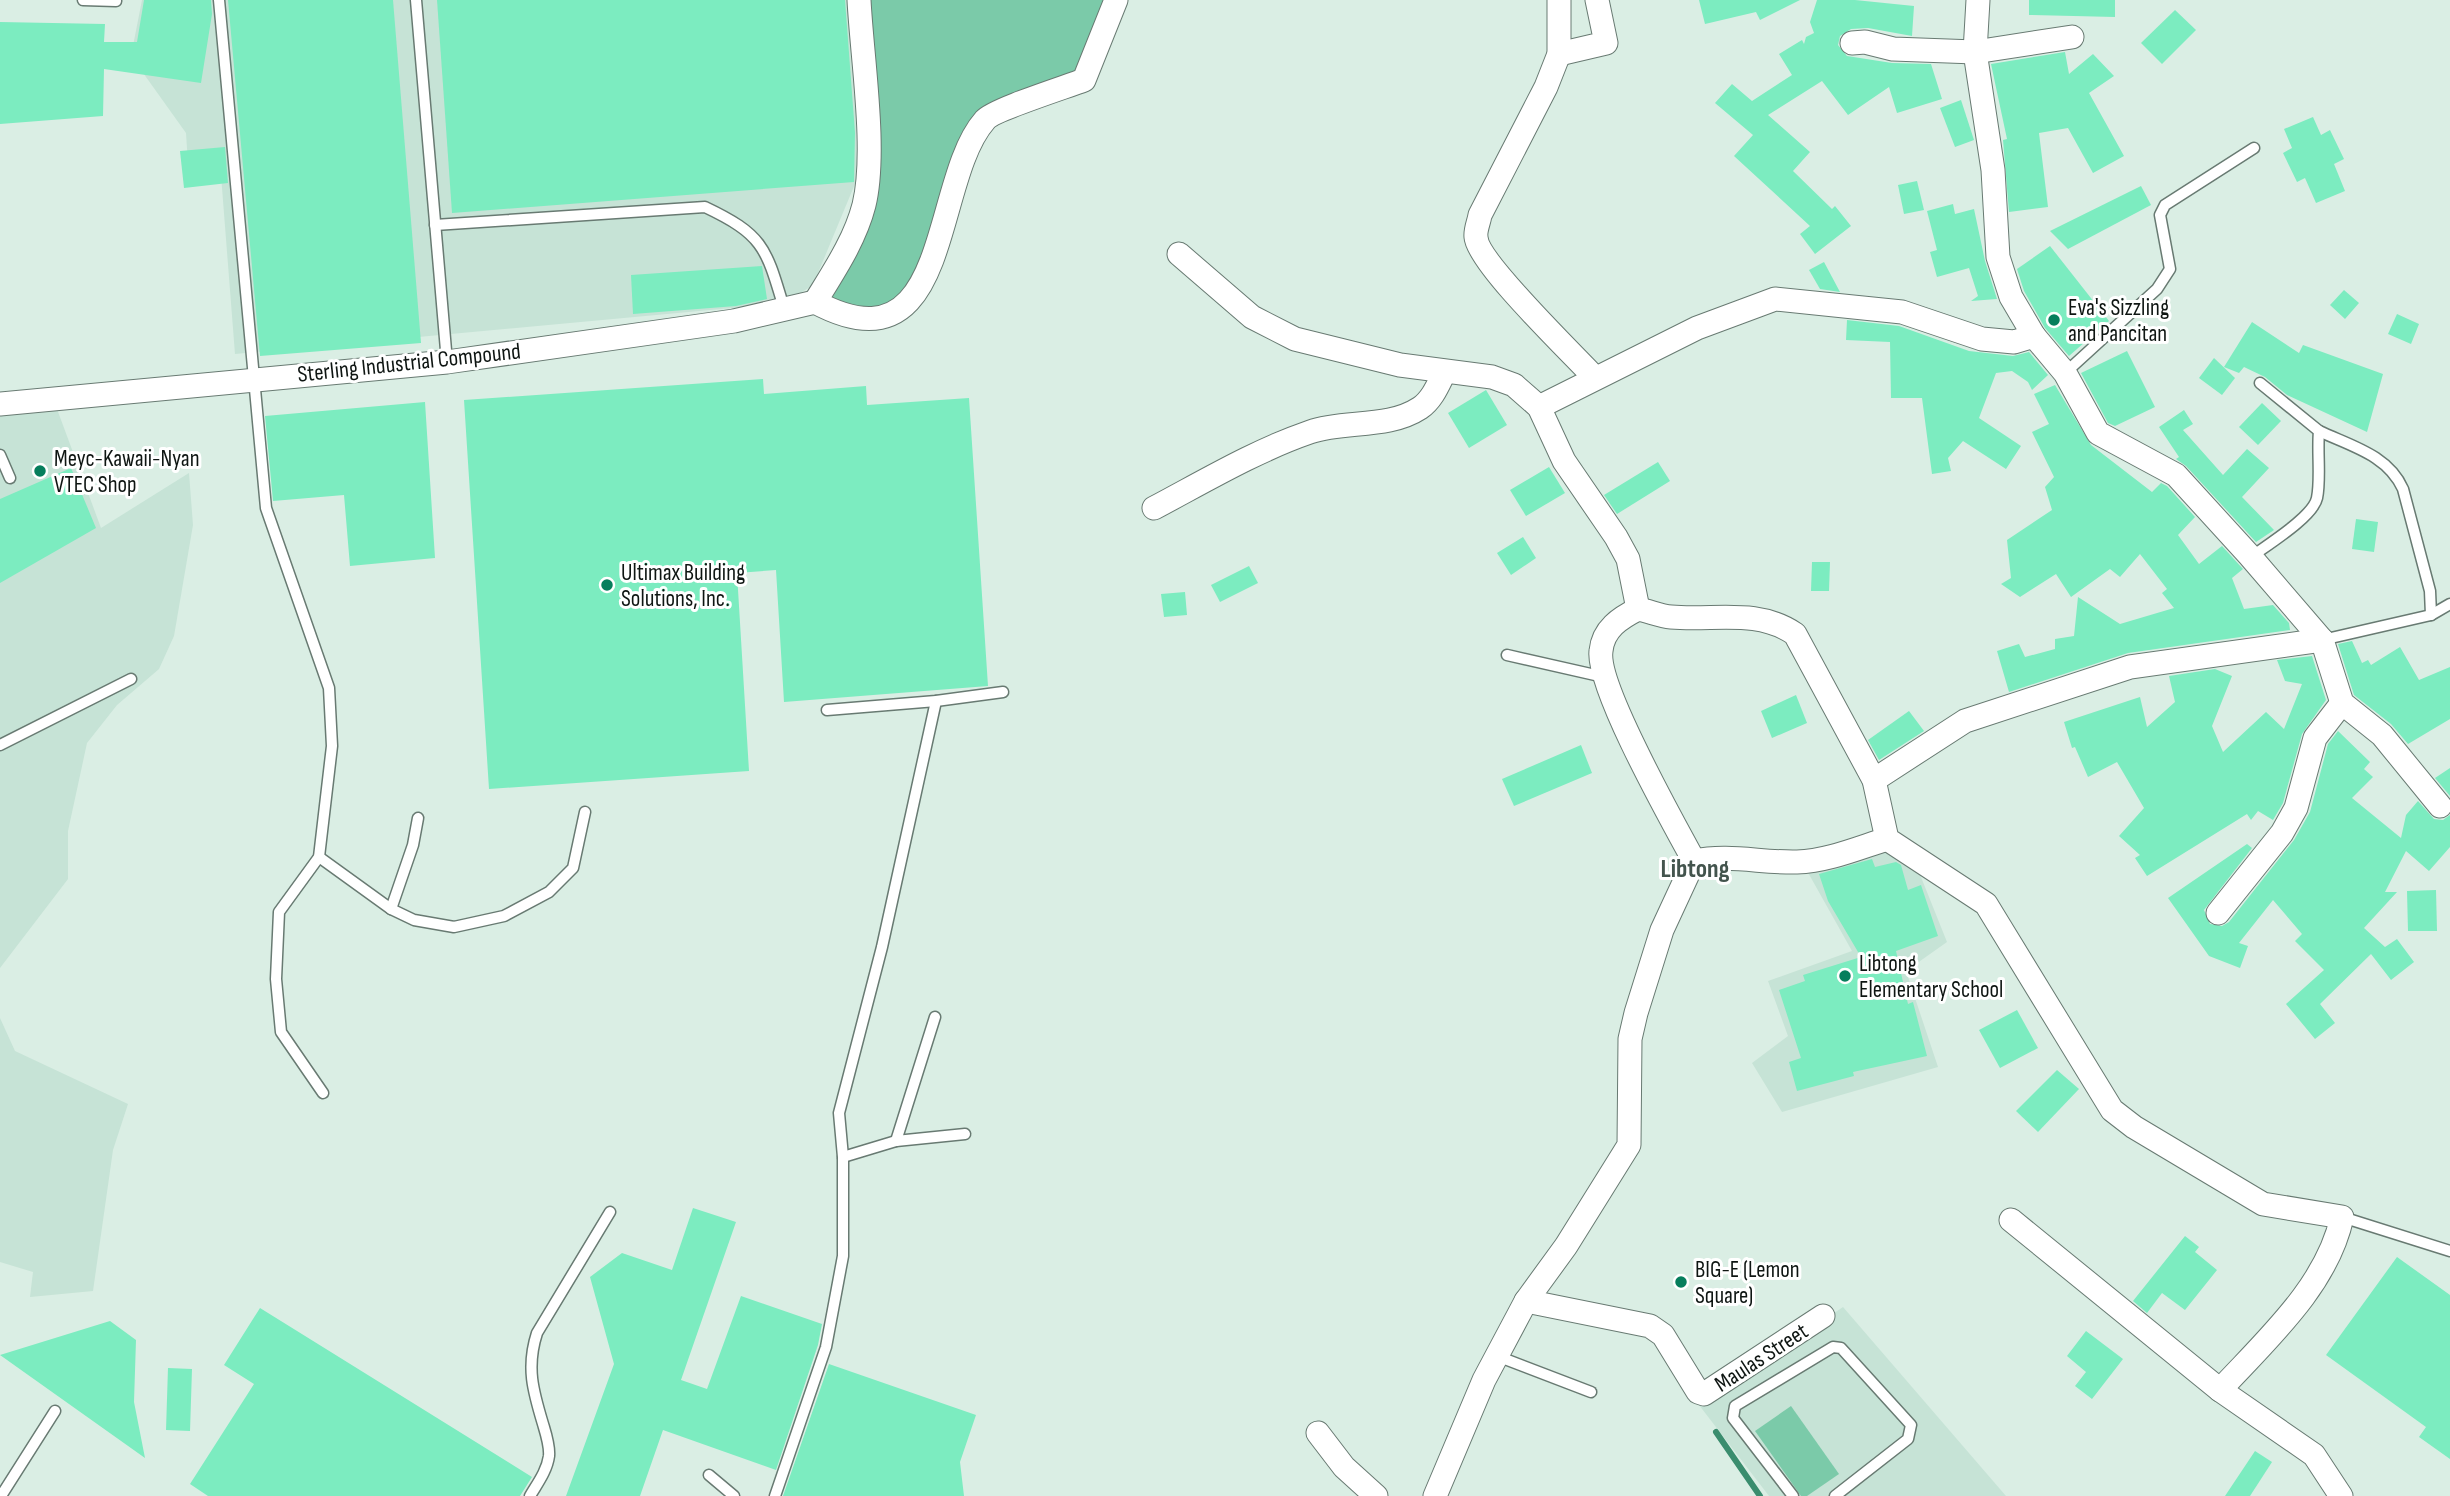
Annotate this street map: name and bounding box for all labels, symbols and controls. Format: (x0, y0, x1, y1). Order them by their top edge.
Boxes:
place label: Eva's Sizzling and Pancitan (2068, 294, 2169, 348)
marker: Eva's Sizzling and Pancitan (2046, 312, 2062, 328)
street label: Sterling Industrial Compound (296, 337, 522, 389)
place label: Meyc-Kawaii-Nyan VTEC Shop (54, 445, 200, 499)
marker: Meyc-Kawaii-Nyan VTEC Shop (32, 463, 48, 479)
place label: Ultimax Building Solutions, Inc. (621, 559, 745, 613)
marker: Ultimax Building Solutions, Inc. (599, 577, 615, 593)
district label: Libtong (1660, 854, 1730, 885)
place label: Libtong Elementary School (1859, 950, 2003, 1004)
marker: Libtong Elementary School (1837, 968, 1853, 984)
place label: BIG-E (Lemon Square) (1695, 1256, 1800, 1310)
marker: BIG-E (Lemon Square) (1673, 1274, 1689, 1290)
street label: Maulas Street (1710, 1317, 1814, 1398)

